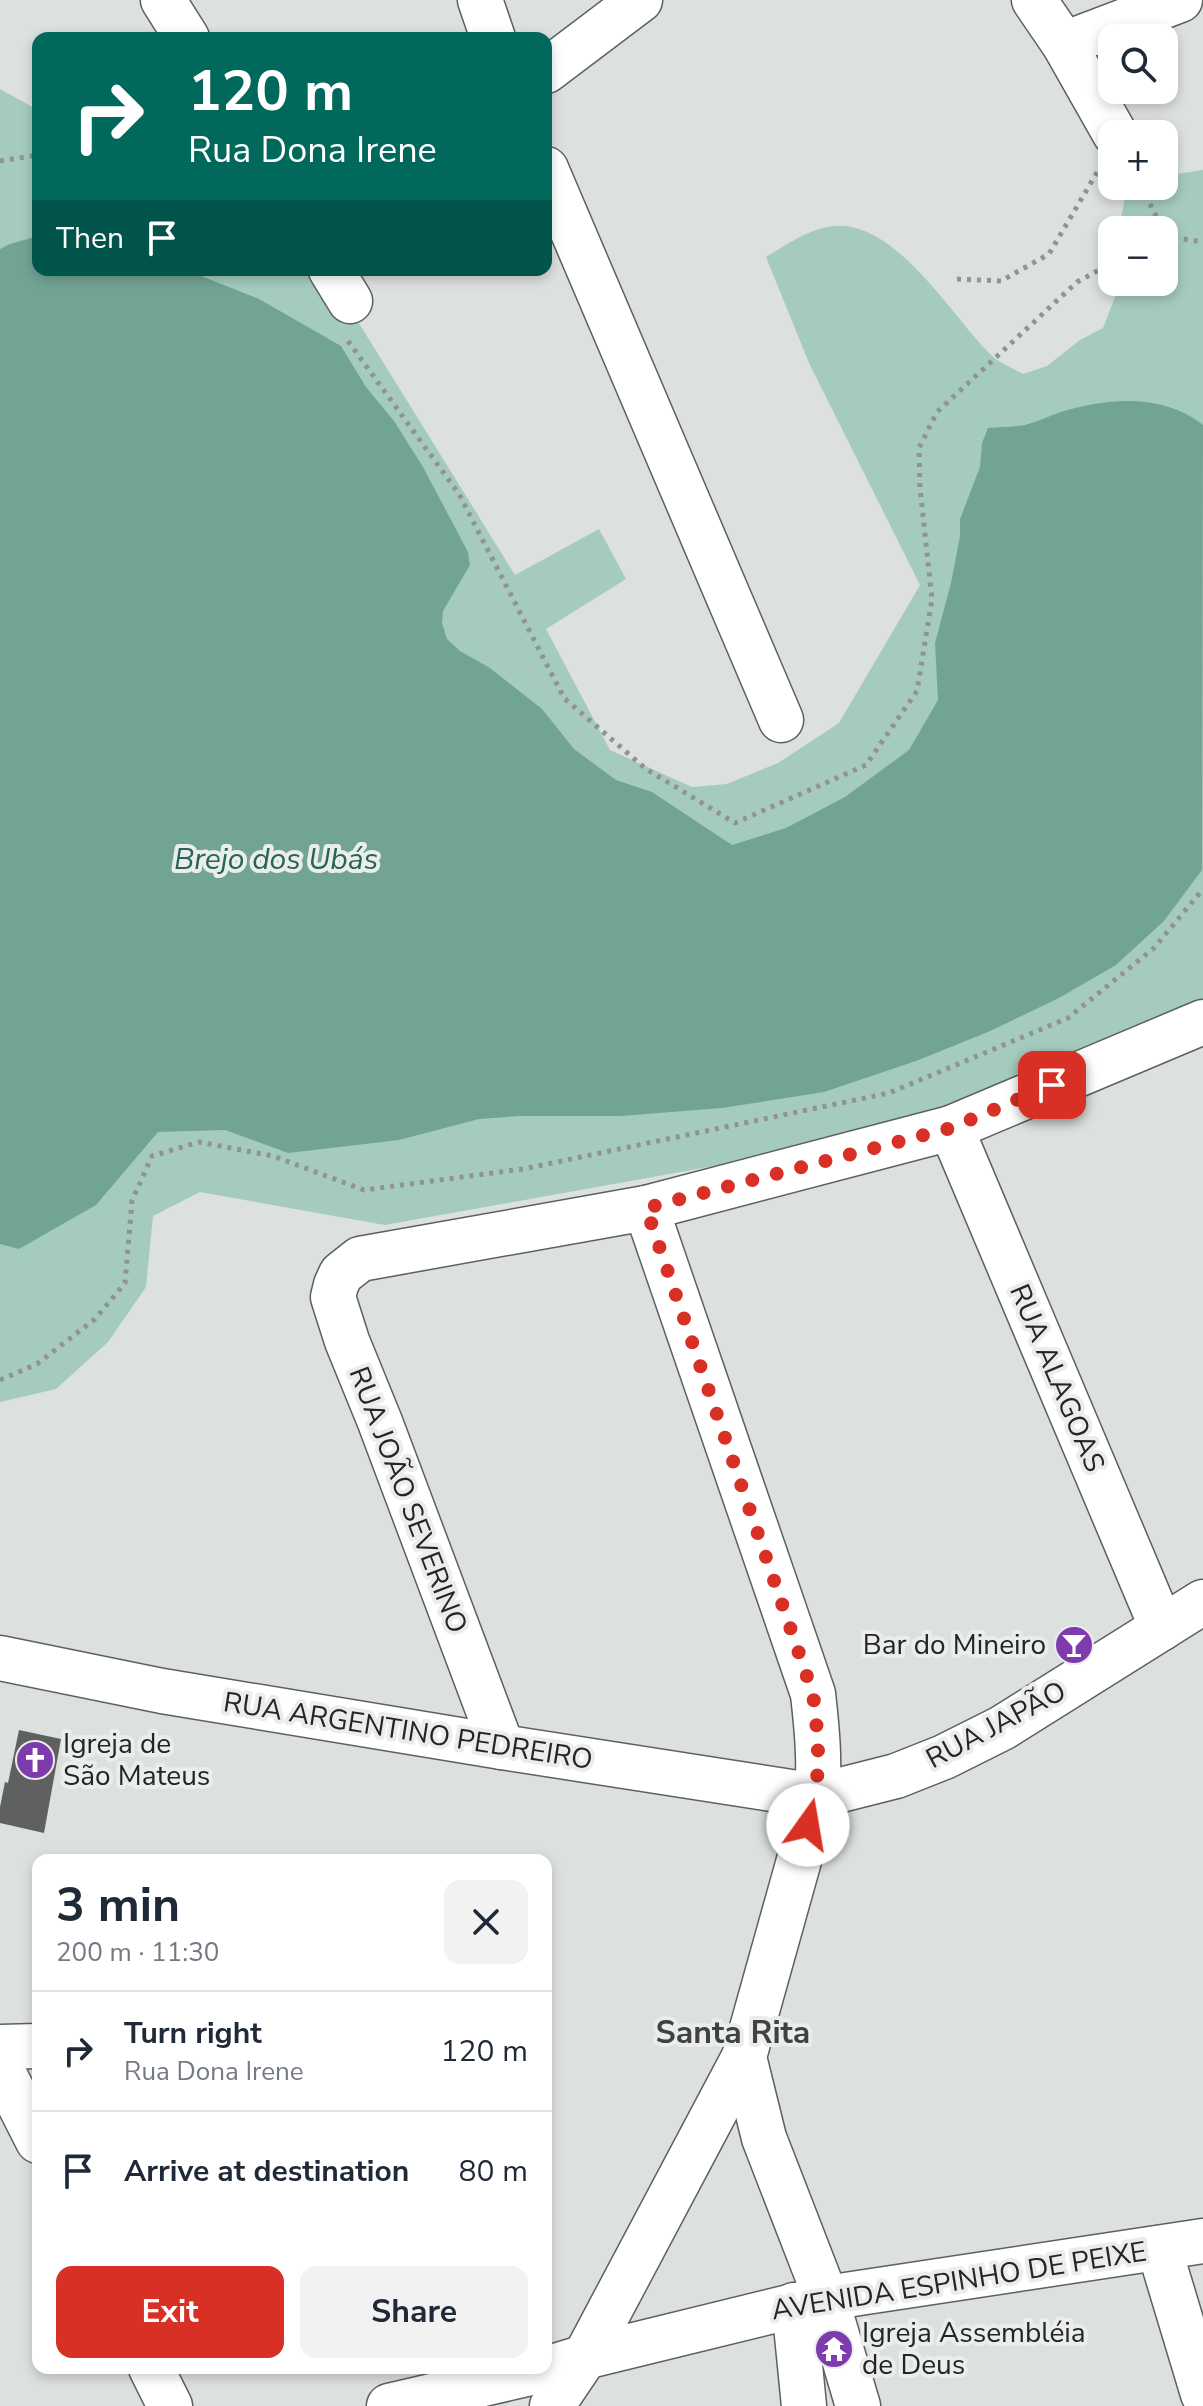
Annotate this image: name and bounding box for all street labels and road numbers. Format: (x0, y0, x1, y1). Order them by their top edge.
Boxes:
street label: RUA ALAGOAS (1000, 1278, 1114, 1478)
street label: RUA JOÃO SEVERINO (340, 1361, 476, 1639)
street label: RUA JAPÃO (919, 1672, 1073, 1778)
street label: RUA ARGENTINO PEDREIRO (221, 1683, 595, 1779)
street label: AVENIDA ESPINHO DE PEIXE (769, 2233, 1149, 2329)

